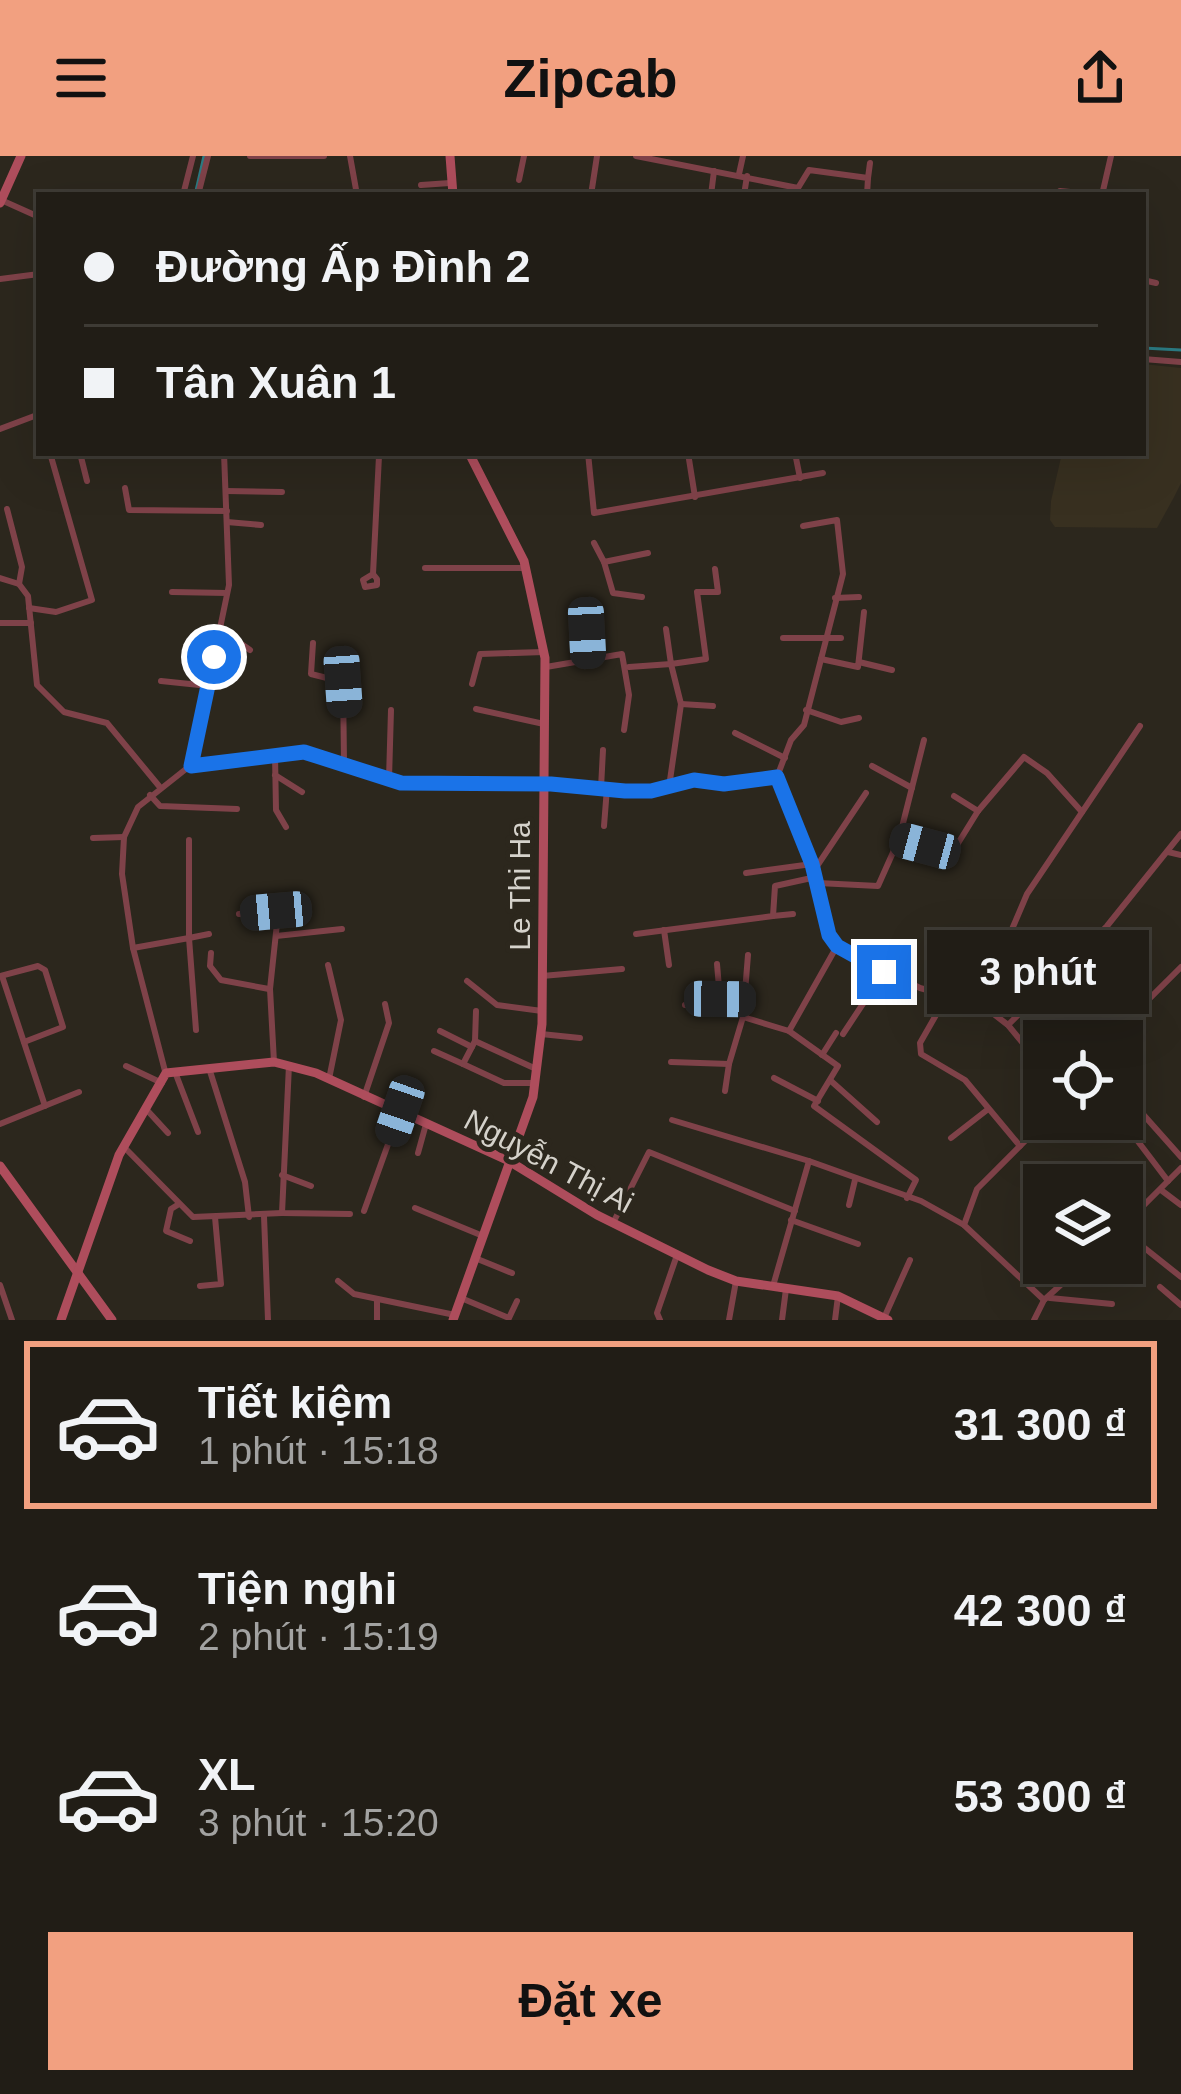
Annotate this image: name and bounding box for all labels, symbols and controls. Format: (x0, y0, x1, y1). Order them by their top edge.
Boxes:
icon: menu (48, 45, 114, 111)
icon: share (1067, 45, 1133, 111)
text: Zipcab (503, 48, 678, 108)
text: Đường Ấp Đình 2 (156, 241, 531, 292)
text: Tân Xuân 1 (156, 357, 396, 408)
car (567, 596, 607, 670)
route start (187, 630, 241, 684)
car (323, 645, 363, 719)
car (886, 819, 964, 873)
street label: Le Thi Ha (503, 821, 536, 951)
car (239, 890, 313, 932)
callout: 3 phút (926, 930, 1148, 1014)
route end (857, 945, 911, 999)
text: 3 phút (980, 950, 1096, 993)
car (684, 980, 756, 1018)
map controls (1023, 1020, 1143, 1284)
button: locate (1023, 1020, 1143, 1140)
car (371, 1071, 429, 1151)
street label: Nguyễn Thị Ai (459, 1103, 639, 1219)
button: layers (1023, 1164, 1143, 1284)
icon: car (54, 1371, 162, 1479)
text: Tiết kiệm (198, 1377, 392, 1428)
text: 31 300 ₫ (954, 1399, 1127, 1450)
text: 1 phút · 15:18 (198, 1429, 439, 1472)
icon: car (54, 1557, 162, 1665)
text: Tiện nghi (198, 1563, 397, 1614)
text: 42 300 ₫ (954, 1585, 1127, 1636)
text: 2 phút · 15:19 (198, 1615, 439, 1658)
icon: car (54, 1743, 162, 1851)
text: XL (198, 1749, 256, 1800)
text: 53 300 ₫ (954, 1771, 1127, 1822)
text: 3 phút · 15:20 (198, 1801, 439, 1844)
button: Đặt xe (48, 1932, 1133, 2070)

